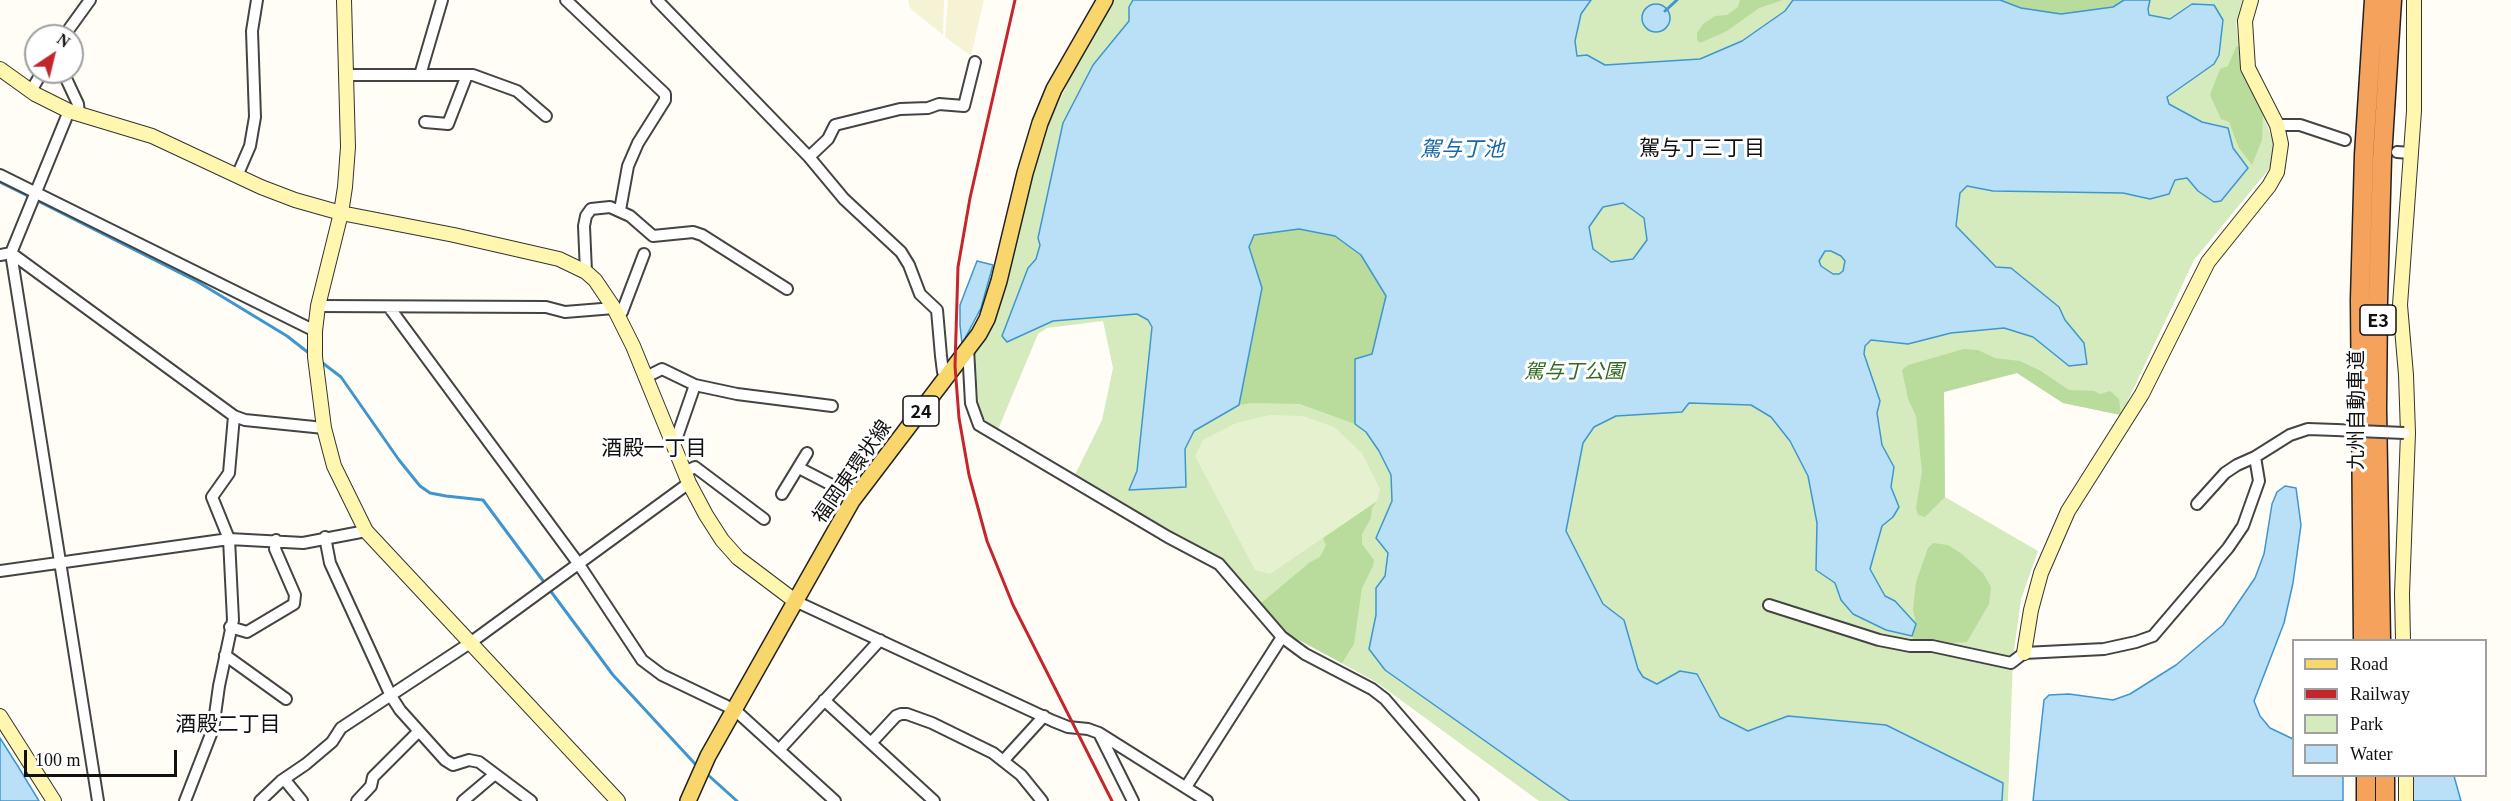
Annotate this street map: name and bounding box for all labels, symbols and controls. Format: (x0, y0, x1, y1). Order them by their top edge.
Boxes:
north arrow (24, 24, 84, 84)
text: N (54, 30, 73, 51)
district label: 駕与丁三丁目 (1639, 134, 1765, 160)
water label: 駕与丁池 (1420, 135, 1504, 161)
road number: E3 (2360, 305, 2396, 335)
street label: 九州自動車道 (2343, 350, 2367, 470)
park label: 駕与丁公園 (1524, 358, 1624, 382)
road number: 24 (903, 396, 939, 426)
street label: 福岡東環状線 (807, 415, 895, 527)
district label: 酒殿一丁目 (602, 434, 706, 460)
legend (2292, 639, 2487, 777)
text: Road (2350, 654, 2388, 674)
text: Railway (2350, 684, 2410, 704)
district label: 酒殿二丁目 (176, 710, 280, 736)
text: Park (2350, 714, 2383, 734)
scale bar (27, 738, 180, 776)
text: Water (2350, 744, 2393, 764)
text: 100 m (35, 750, 81, 770)

